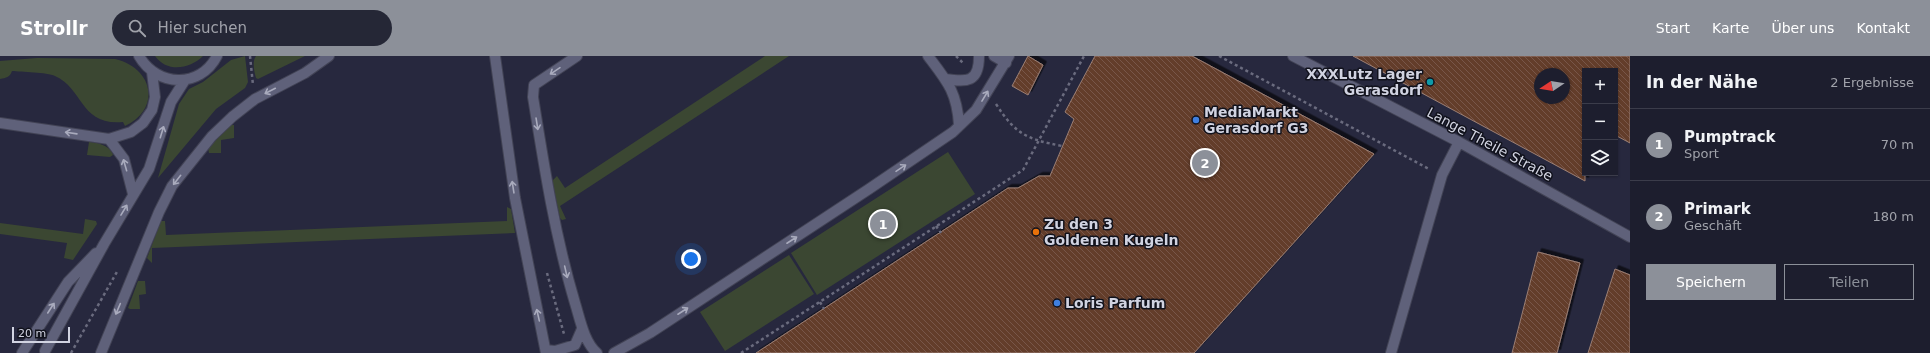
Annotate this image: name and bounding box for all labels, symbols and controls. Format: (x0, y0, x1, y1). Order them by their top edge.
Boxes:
search box (112, 10, 392, 46)
text: Strollr (20, 17, 88, 39)
icon: search (126, 17, 148, 39)
text: Hier suchen (158, 19, 247, 37)
text: Start (1656, 20, 1690, 36)
text: Karte (1712, 20, 1749, 36)
text: Über uns (1771, 20, 1834, 36)
text: Kontakt (1856, 20, 1910, 36)
one-way arrow (550, 66, 561, 75)
place label: XXXLutz Lager Gerasdorf (1306, 66, 1423, 98)
north arrow (1534, 68, 1570, 104)
map controls (1582, 68, 1618, 176)
button: + (1582, 68, 1618, 104)
text: In der Nähe (1646, 72, 1758, 92)
text: 2 Ergebnisse (1830, 75, 1914, 90)
marker: XXXLutz Lager Gerasdorf (1425, 77, 1435, 87)
one-way arrow (264, 88, 276, 95)
one-way arrow (981, 90, 989, 102)
place label: MediaMarkt Gerasdorf G3 (1204, 104, 1308, 136)
street label: Lange Theile Straße (1424, 104, 1556, 184)
button: − (1582, 104, 1618, 140)
marker: MediaMarkt Gerasdorf G3 (1191, 115, 1201, 125)
one-way arrow (533, 117, 541, 130)
one-way arrow (159, 126, 166, 139)
text: Pumptrack (1684, 128, 1776, 146)
one-way arrow (65, 129, 78, 137)
text: 1 (1654, 137, 1664, 152)
text: 70 m (1881, 137, 1914, 152)
button: layers (1582, 140, 1618, 176)
text: Sport (1684, 146, 1719, 161)
pin: 2 (1192, 148, 1218, 178)
one-way arrow (121, 158, 128, 171)
one-way arrow (896, 164, 907, 172)
one-way arrow (173, 174, 181, 185)
one-way arrow (509, 181, 517, 194)
text: Primark (1684, 200, 1751, 218)
one-way arrow (120, 204, 128, 216)
pin: 1 (870, 209, 896, 239)
text: 2 (1654, 209, 1664, 224)
text: 180 m (1872, 209, 1914, 224)
place label: Zu den 3 Goldenen Kugeln (1044, 216, 1179, 248)
text: Geschäft (1684, 218, 1742, 233)
marker: Zu den 3 Goldenen Kugeln (1031, 227, 1041, 237)
one-way arrow (786, 236, 797, 244)
your location (681, 249, 701, 269)
button: Speichern (1646, 264, 1776, 300)
button: Teilen (1784, 264, 1914, 300)
one-way arrow (562, 265, 570, 278)
place label: Loris Parfum (1065, 295, 1165, 311)
marker: Loris Parfum (1052, 298, 1062, 308)
one-way arrow (47, 303, 55, 314)
one-way arrow (114, 303, 121, 315)
one-way arrow (677, 307, 689, 315)
one-way arrow (533, 309, 541, 322)
scale bar (12, 325, 70, 344)
text: 20 m (18, 327, 46, 340)

